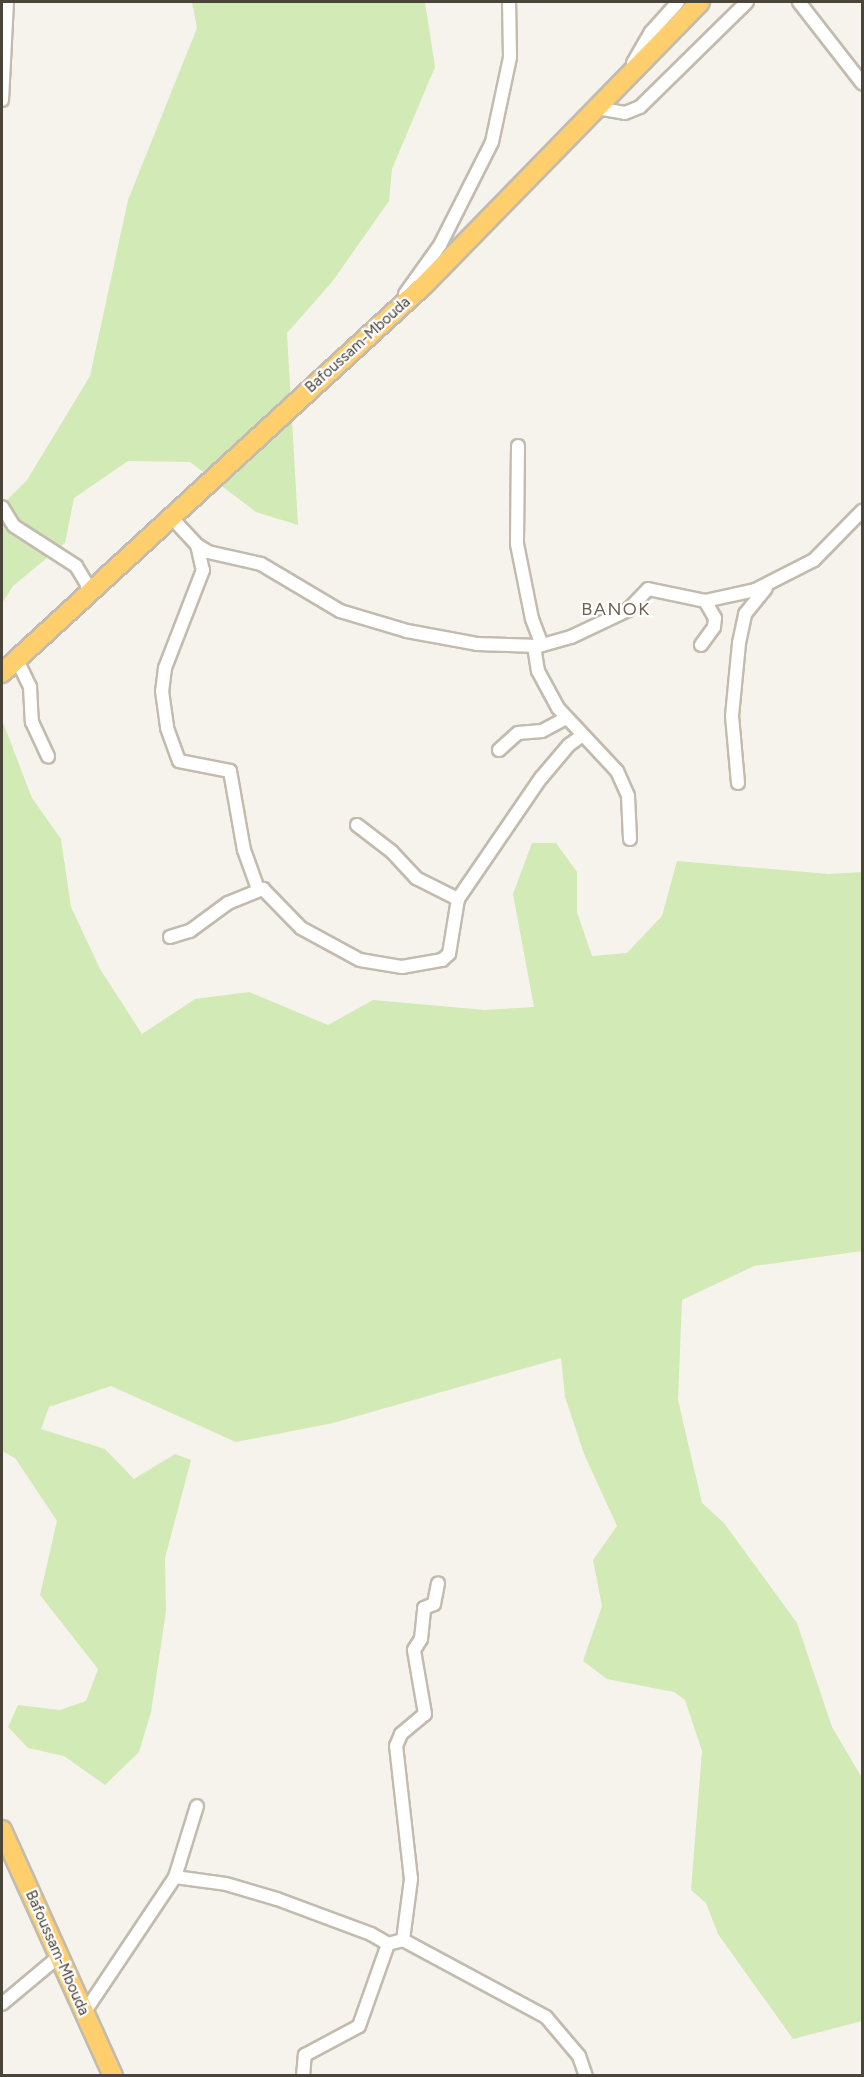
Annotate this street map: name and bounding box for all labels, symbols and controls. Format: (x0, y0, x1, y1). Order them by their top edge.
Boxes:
street label: Bafoussam-Mbouda (302, 293, 414, 397)
district label: BANOK (581, 598, 651, 620)
street label: Bafoussam-Mbouda (21, 1888, 93, 2018)

